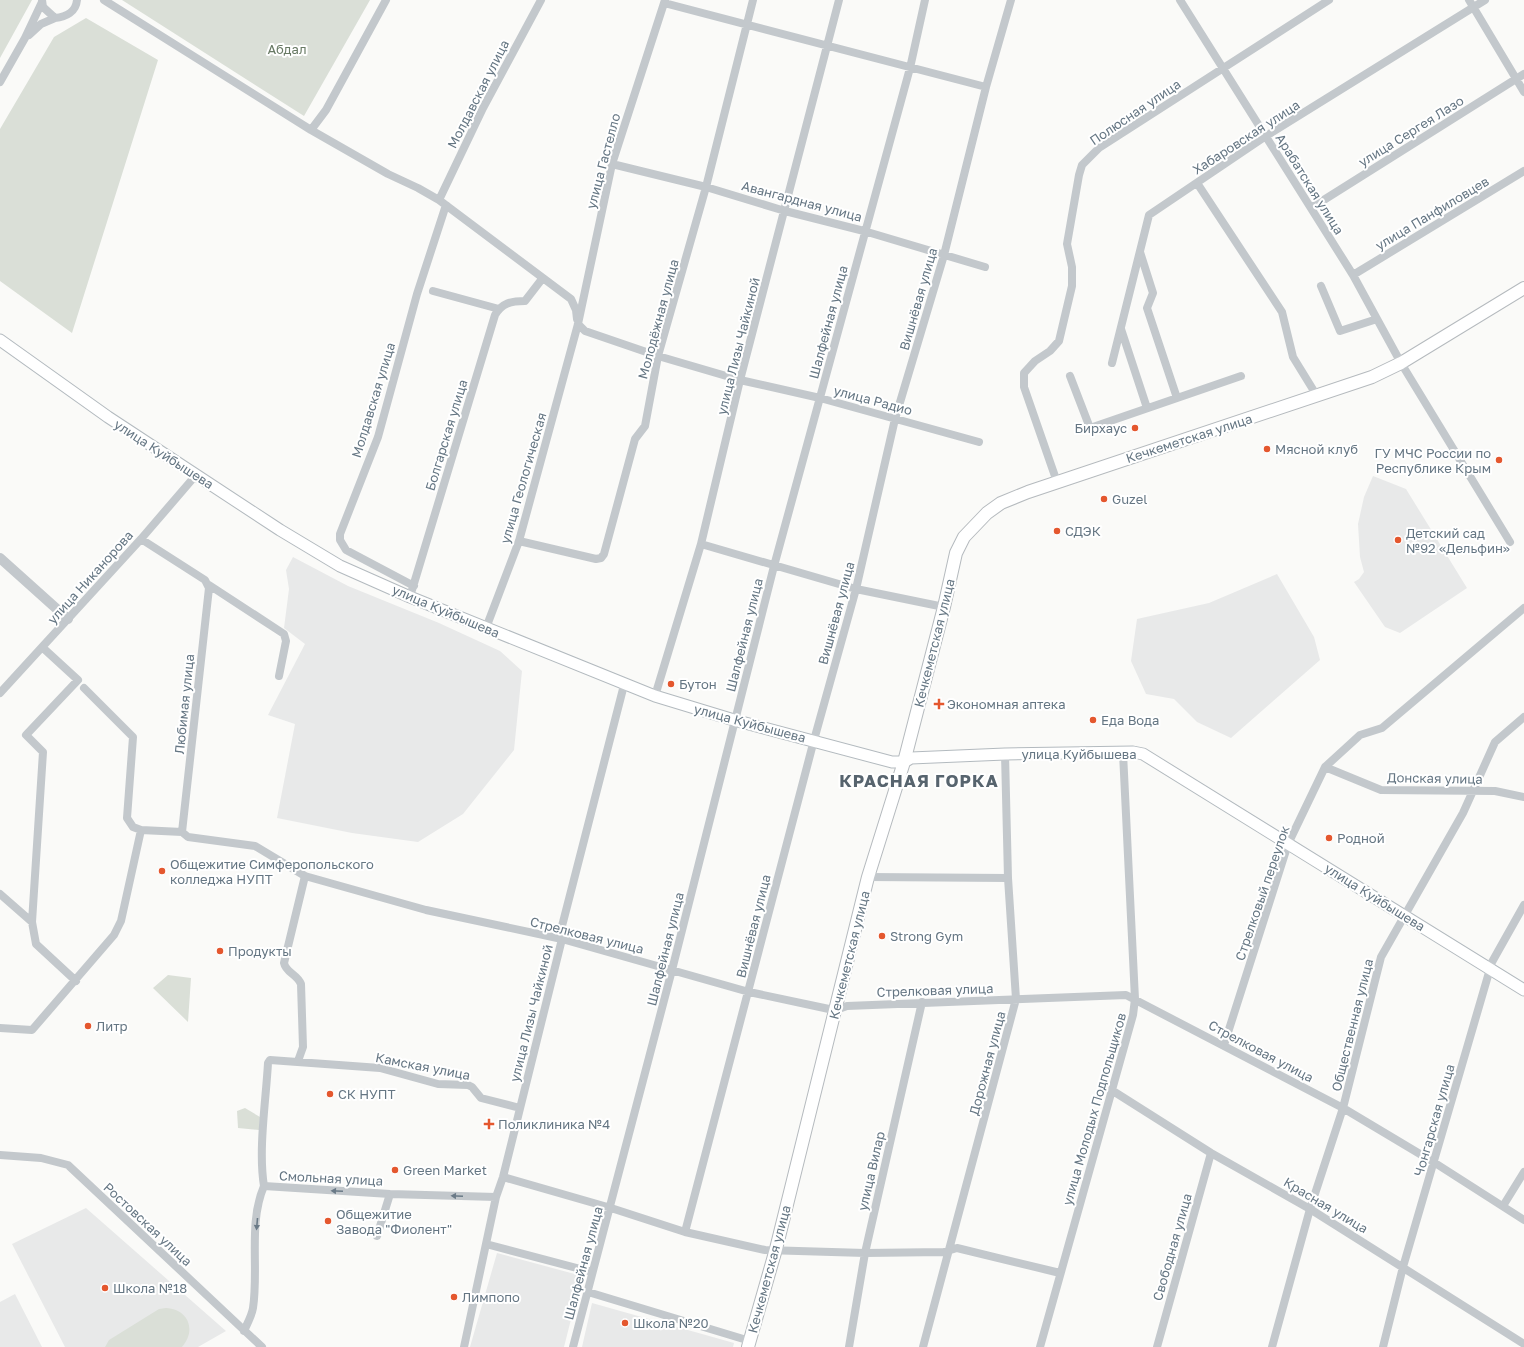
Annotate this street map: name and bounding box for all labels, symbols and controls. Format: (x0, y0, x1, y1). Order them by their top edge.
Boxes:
street label: Молдавская улица (444, 37, 512, 151)
park label: Абдал (267, 41, 307, 57)
street label: Полюсная улица (1086, 76, 1184, 148)
street label: улица Сергея Лазо (1355, 92, 1467, 170)
street label: Хабаровская улица (1189, 96, 1303, 178)
street label: улица Гастелло (583, 111, 624, 211)
street label: Арабатская улица (1273, 131, 1347, 237)
street label: улица Панфиловцев (1372, 173, 1492, 253)
street label: Авангардная улица (740, 177, 864, 225)
street label: Вишнёвая улица (896, 246, 940, 352)
street label: Молодёжная улица (634, 257, 682, 381)
street label: Шалфейная улица (805, 264, 851, 380)
street label: улица Лизы Чайкиной (713, 276, 763, 416)
street label: Молдавская улица (348, 340, 398, 460)
street label: Болгарская улица (421, 377, 471, 493)
street label: улица Радио (832, 382, 914, 418)
street label: Кечкеметская улица (1124, 410, 1254, 466)
street label: улица Геологическая (497, 411, 549, 545)
street label: улица Куйбышева (111, 416, 217, 492)
place label: Бирхаус (1074, 420, 1127, 436)
marker: Бирхаус (1130, 423, 1140, 433)
place label: Мясной клуб (1275, 441, 1358, 457)
marker: Мясной клуб (1262, 444, 1272, 454)
place label: ГУ МЧС России по Республике Крым (1374, 445, 1491, 476)
marker: ГУ МЧС России по Республике Крым (1494, 455, 1504, 465)
place label: Guzel (1112, 491, 1147, 507)
marker: Guzel (1099, 494, 1109, 504)
place label: СДЭК (1065, 523, 1101, 539)
place label: Детский сад №92 «Дельфин» (1406, 525, 1510, 556)
marker: СДЭК (1052, 526, 1062, 536)
street label: улица Никанорова (44, 527, 136, 627)
marker: Детский сад №92 «Дельфин» (1393, 535, 1403, 545)
street label: Вишнёвая улица (815, 560, 857, 666)
street label: Шалфейная улица (722, 576, 766, 694)
street label: Кечкеметская улица (910, 577, 958, 709)
street label: улица Куйбышева (390, 581, 502, 641)
street label: Любимая улица (171, 653, 197, 755)
place label: Бутон (679, 676, 717, 692)
marker: Бутон (666, 679, 676, 689)
place label: Экономная аптека (947, 696, 1066, 712)
marker: Экономная аптека (934, 699, 944, 709)
street label: улица Куйбышева (692, 700, 808, 746)
place label: Еда Вода (1101, 712, 1159, 728)
marker: Еда Вода (1088, 715, 1098, 725)
street label: улица Куйбышева (1021, 746, 1137, 762)
street label: Донская улица (1387, 769, 1483, 787)
district label: КРАСНАЯ ГОРКА (839, 770, 999, 791)
street label: Стрелковый переулок (1231, 823, 1293, 963)
place label: Родной (1337, 830, 1385, 846)
marker: Родной (1324, 833, 1334, 843)
place label: Общежитие Симферопольского колледжа НУПТ (170, 856, 374, 887)
street label: улица Куйбышева (1322, 860, 1428, 934)
marker: Общежитие Симферопольского колледжа НУПТ (157, 866, 167, 876)
street label: Вишнёвая улица (732, 873, 774, 979)
street label: Кечкеметская улица (825, 889, 873, 1021)
street label: Шалфейная улица (643, 890, 687, 1008)
street label: Стрелковая улица (528, 913, 646, 957)
place label: Strong Gym (890, 928, 963, 944)
marker: Strong Gym (877, 931, 887, 941)
place label: Продукты (228, 943, 292, 959)
street label: улица Лизы Чайкиной (506, 943, 556, 1083)
marker: Продукты (215, 946, 225, 956)
street label: Общественная улица (1328, 957, 1376, 1093)
street label: Стрелковая улица (876, 980, 994, 1000)
street label: Дорожная улица (965, 1009, 1009, 1117)
street label: улица Молодых Подпольщиков (1059, 1011, 1129, 1207)
street label: Стрелковая улица (1206, 1017, 1316, 1085)
place label: Литр (96, 1018, 128, 1034)
marker: Литр (83, 1021, 93, 1031)
street label: Камская улица (374, 1049, 472, 1083)
street label: Чонгарская улица (1410, 1062, 1458, 1178)
place label: СК НУПТ (338, 1086, 396, 1102)
marker: СК НУПТ (325, 1089, 335, 1099)
place label: Поликлиника №4 (498, 1116, 610, 1132)
marker: Поликлиника №4 (483, 1118, 495, 1130)
street label: улица Вилар (854, 1130, 888, 1212)
place label: Green Market (403, 1162, 487, 1178)
marker: Green Market (390, 1165, 400, 1175)
street label: Смольная улица (278, 1167, 384, 1189)
street label: Красная улица (1281, 1174, 1371, 1236)
street label: Ростовская улица (100, 1179, 196, 1269)
one-way arrow (331, 1187, 343, 1194)
street label: Свободная улица (1149, 1191, 1195, 1303)
one-way arrow (450, 1193, 463, 1199)
street label: Кечкеметская улица (744, 1203, 794, 1335)
street label: Шалфейная улица (560, 1205, 606, 1321)
place label: Общежитие Завода "Фиолент" (336, 1206, 452, 1237)
marker: Общежитие Завода "Фиолент" (323, 1216, 333, 1226)
one-way arrow (254, 1218, 260, 1230)
place label: Школа №18 (113, 1280, 187, 1296)
marker: Школа №18 (100, 1283, 110, 1293)
place label: Лимпопо (462, 1289, 520, 1305)
marker: Лимпопо (449, 1292, 459, 1302)
place label: Школа №20 (633, 1315, 709, 1331)
marker: Школа №20 (620, 1318, 630, 1328)

